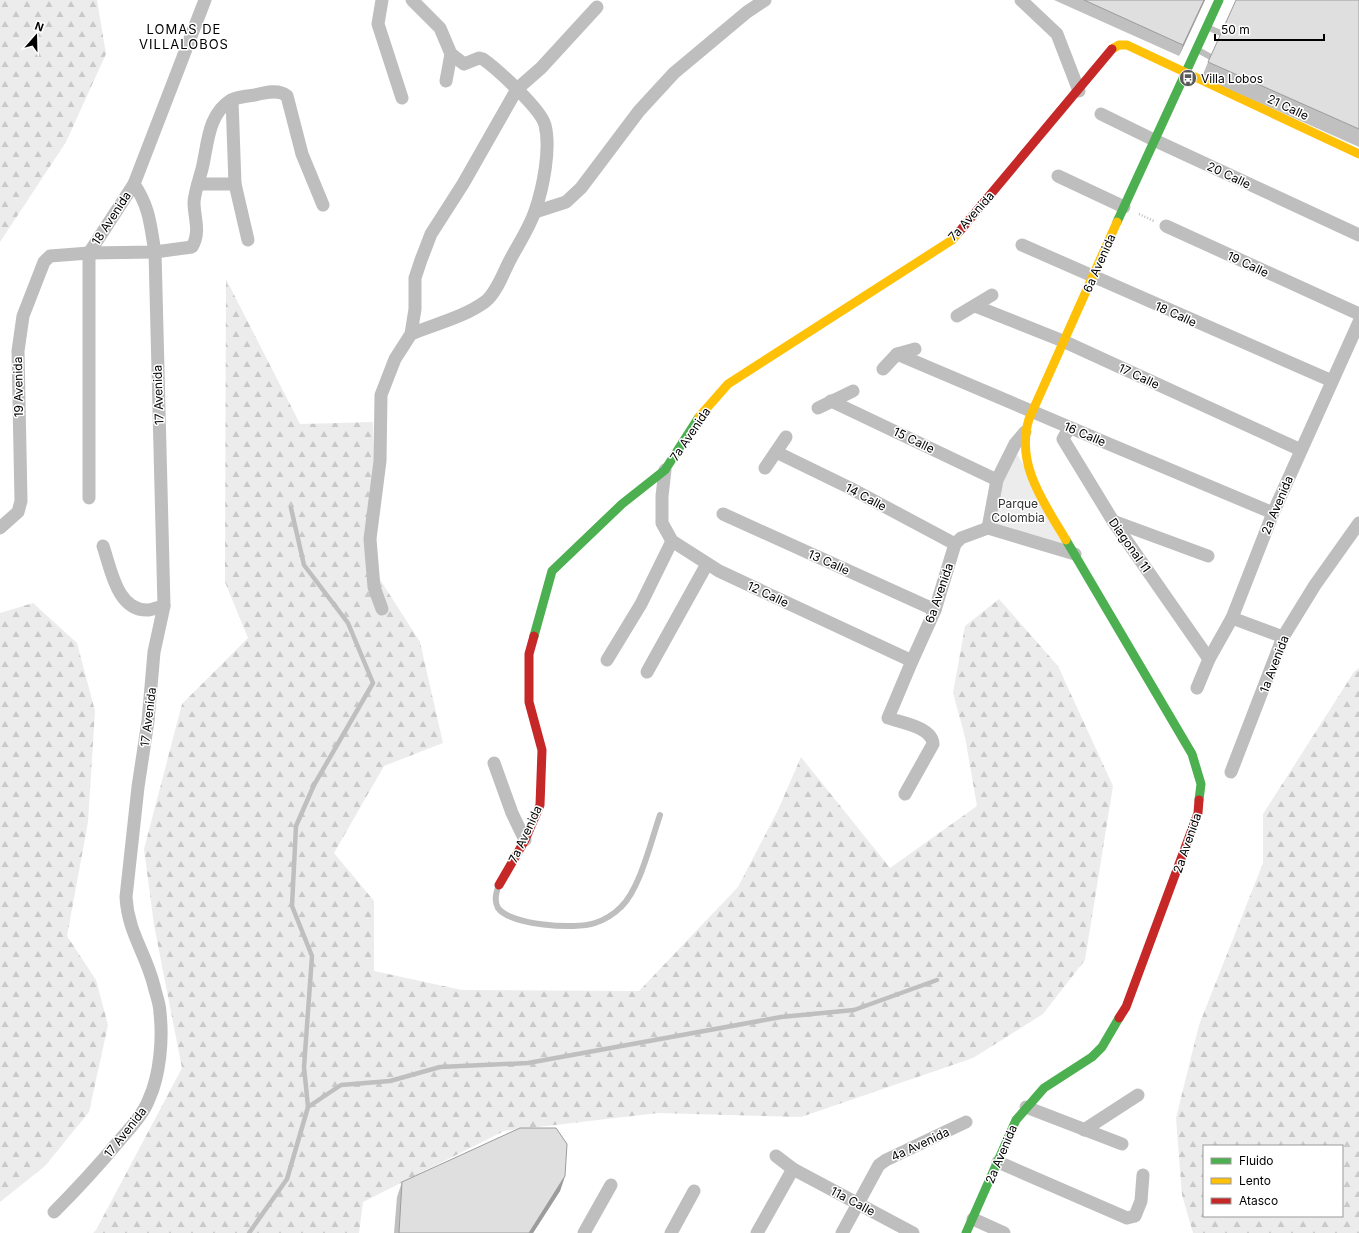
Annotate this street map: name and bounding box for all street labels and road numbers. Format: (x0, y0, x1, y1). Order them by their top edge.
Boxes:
street label: 21 Calle (1265, 91, 1311, 123)
street label: 20 Calle (1205, 158, 1253, 192)
street label: 18 Avenida (88, 188, 134, 248)
street label: 7a Avenida (945, 188, 997, 244)
street label: 6a Avenida (1079, 231, 1119, 295)
street label: 19 Calle (1225, 248, 1271, 280)
street label: 18 Calle (1153, 298, 1199, 330)
street label: 19 Avenida (10, 356, 26, 418)
street label: 17 Calle (1116, 360, 1162, 392)
street label: 17 Avenida (149, 365, 167, 425)
street label: 7a Avenida (667, 404, 713, 464)
street label: 16 Calle (1062, 418, 1108, 450)
street label: 15 Calle (891, 424, 937, 456)
street label: 2a Avenida (1258, 473, 1296, 537)
street label: 14 Calle (843, 480, 889, 514)
street label: Diagonal 11 (1106, 515, 1154, 575)
street label: 13 Calle (806, 546, 852, 578)
street label: 6a Avenida (922, 561, 956, 625)
street label: 12 Calle (745, 578, 791, 610)
street label: 1a Avenida (1256, 633, 1292, 695)
street label: 17 Avenida (137, 686, 159, 748)
street label: 7a Avenida (505, 803, 545, 865)
street label: 2a Avenida (1170, 811, 1204, 875)
street label: 17 Avenida (101, 1104, 149, 1160)
street label: 2a Avenida (982, 1122, 1020, 1186)
street label: 4a Avenida (888, 1124, 952, 1164)
street label: 11a Calle (828, 1183, 878, 1219)

